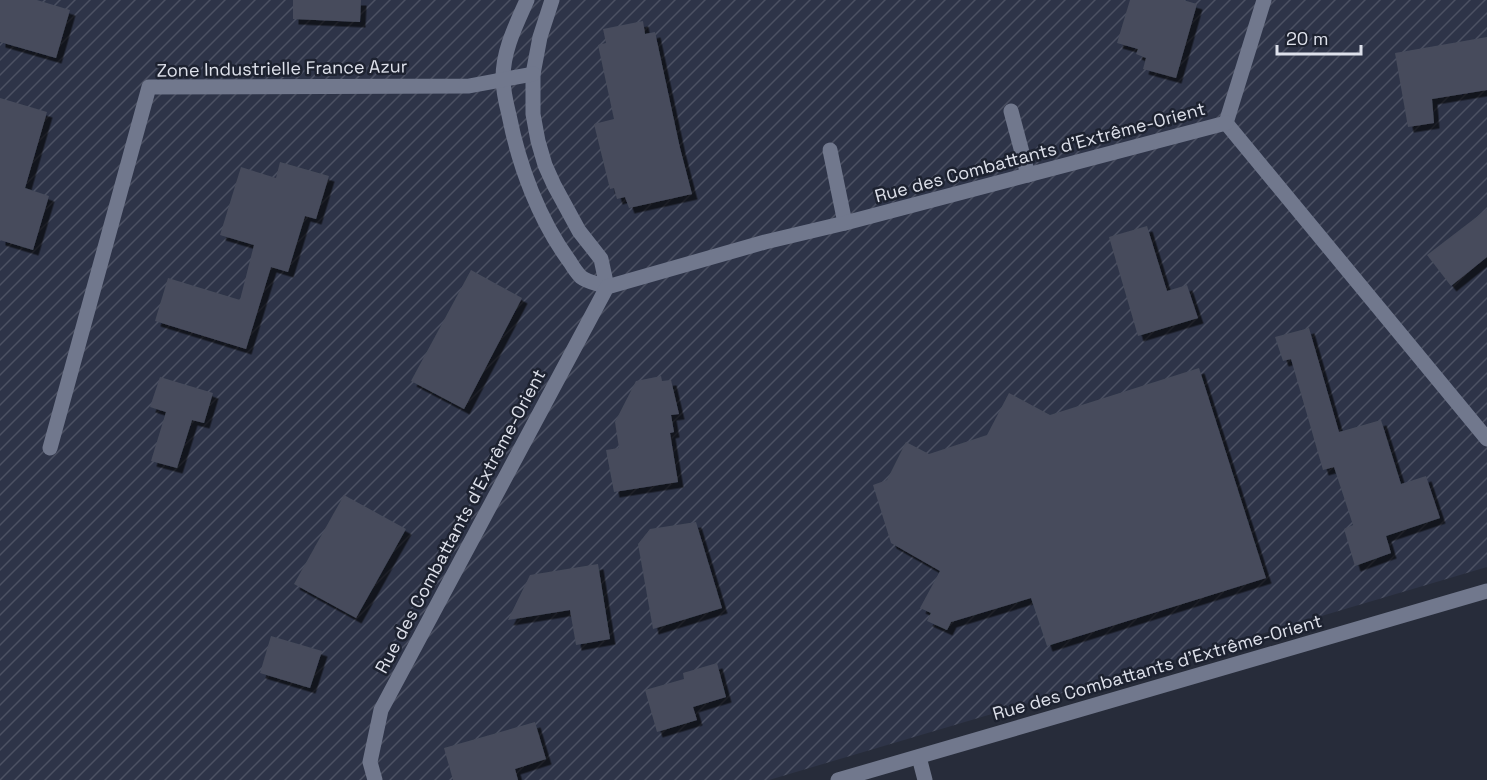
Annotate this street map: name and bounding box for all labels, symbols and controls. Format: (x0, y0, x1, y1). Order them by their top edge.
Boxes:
scale bar (1277, 18, 1361, 56)
text: 20 m (1286, 27, 1329, 50)
street label: Zone Industrielle France Azur (156, 54, 408, 82)
street label: Rue des Combattants d'Extrême-Orient (872, 97, 1208, 207)
street label: Rue des Combattants d'Extrême-Orient (370, 365, 550, 677)
street label: Rue des Combattants d'Extrême-Orient (990, 609, 1324, 725)

